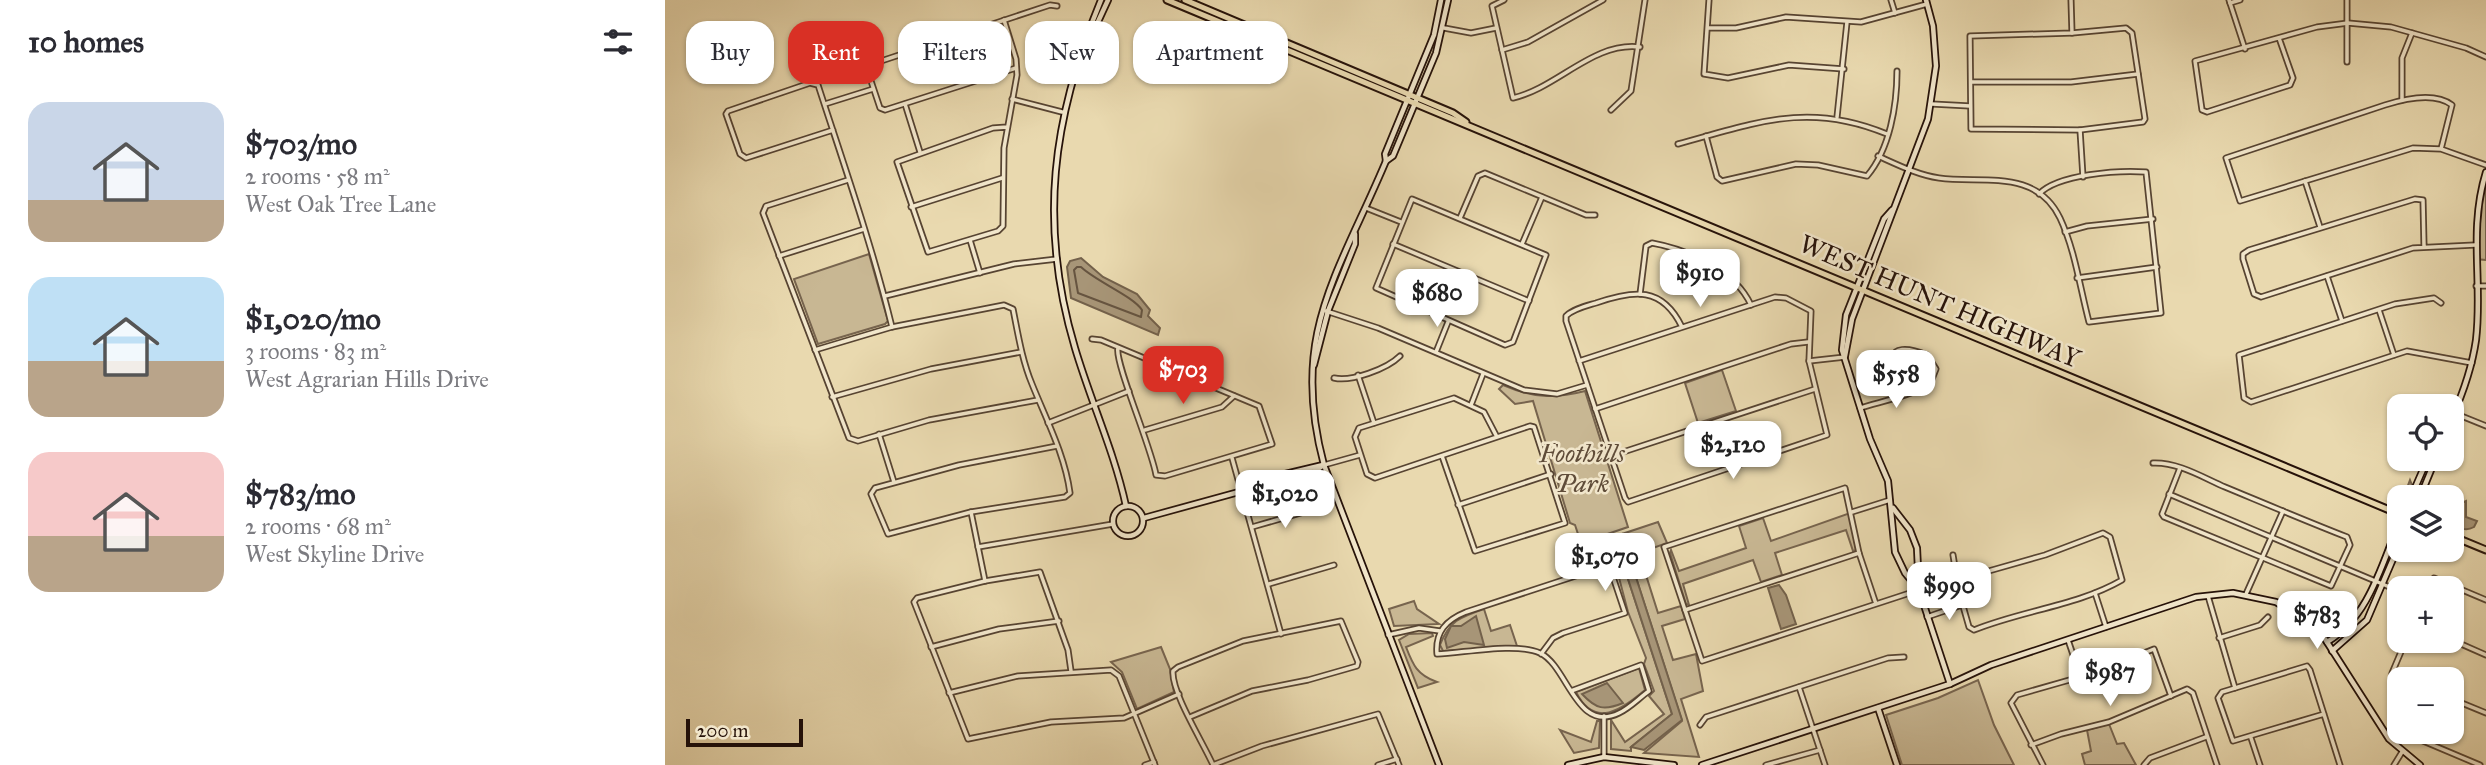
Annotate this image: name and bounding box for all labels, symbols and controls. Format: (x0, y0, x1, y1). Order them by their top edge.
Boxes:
chip: Buy (686, 21, 774, 84)
chip: Rent (788, 21, 884, 84)
chip: Filters (898, 21, 1011, 84)
chip: New (1025, 21, 1119, 84)
chip: Apartment (1133, 21, 1288, 84)
icon: filters (599, 23, 637, 61)
text: 10 homes (28, 24, 144, 60)
text: $703/mo (245, 126, 357, 162)
icon: home (84, 130, 168, 214)
text: 2 rooms · 58 m² (245, 162, 390, 190)
text: West Oak Tree Lane (245, 190, 436, 218)
street label: WEST HUNT HIGHWAY (1795, 227, 2087, 375)
pin: $910 (1659, 250, 1741, 309)
text: $910 (1676, 258, 1724, 286)
pin: $680 (1396, 270, 1478, 329)
text: $680 (1411, 278, 1463, 306)
text: $1,020/mo (245, 301, 381, 337)
icon: home (84, 305, 168, 389)
text: 3 rooms · 83 m² (245, 337, 386, 365)
pin: $703 (1142, 346, 1224, 406)
pin: $558 (1855, 350, 1937, 410)
text: $703 (1159, 355, 1207, 383)
text: $558 (1872, 359, 1920, 387)
text: West Agrarian Hills Drive (245, 365, 489, 393)
map controls (2387, 394, 2464, 744)
button: locate (2387, 394, 2464, 471)
pin: $2,120 (1676, 421, 1790, 481)
text: $2,120 (1700, 430, 1766, 458)
park label: Foothills Park (1538, 437, 1625, 499)
pin: $1,020 (1228, 470, 1342, 530)
text: $783/mo (245, 476, 355, 512)
text: $1,020 (1252, 479, 1318, 507)
icon: home (84, 480, 168, 564)
button: layers (2387, 485, 2464, 562)
text: 2 rooms · 68 m² (245, 512, 391, 540)
pin: $1,070 (1548, 534, 1662, 593)
text: West Skyline Drive (245, 540, 424, 568)
text: $1,070 (1571, 542, 1639, 570)
pin: $990 (1908, 562, 1990, 622)
text: $990 (1923, 571, 1975, 599)
button: + (2387, 576, 2464, 653)
pin: $783 (2276, 592, 2358, 651)
text: $783 (2293, 600, 2341, 628)
pin: $987 (2069, 648, 2151, 708)
text: $987 (2085, 657, 2135, 685)
button: − (2387, 667, 2464, 744)
scale bar (686, 716, 803, 748)
text: 200 m (697, 719, 749, 742)

